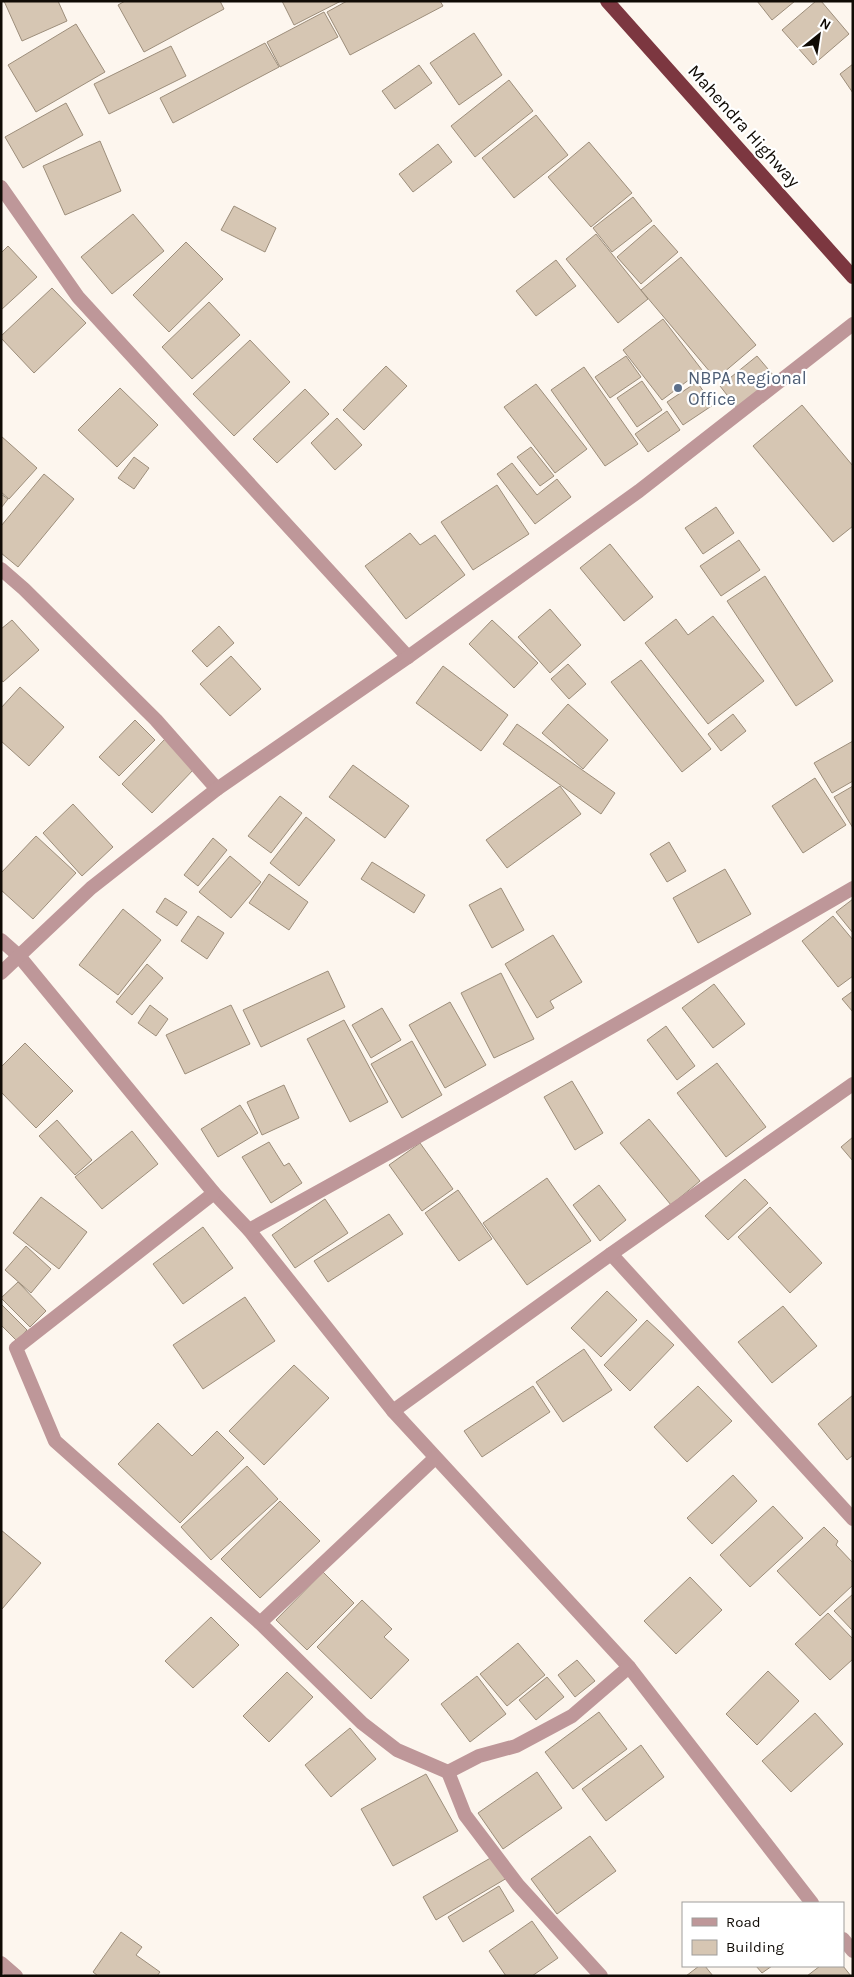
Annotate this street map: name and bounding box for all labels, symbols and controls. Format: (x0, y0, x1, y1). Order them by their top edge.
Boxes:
north arrow (794, 10, 844, 60)
text: N (817, 14, 834, 34)
street label: Mahendra Highway (683, 60, 805, 192)
place label: NBPA Regional Office (688, 367, 807, 410)
marker: NBPA Regional Office (672, 382, 684, 394)
legend (682, 1902, 844, 1967)
text: Road (726, 1913, 761, 1931)
text: Building (726, 1938, 784, 1956)

